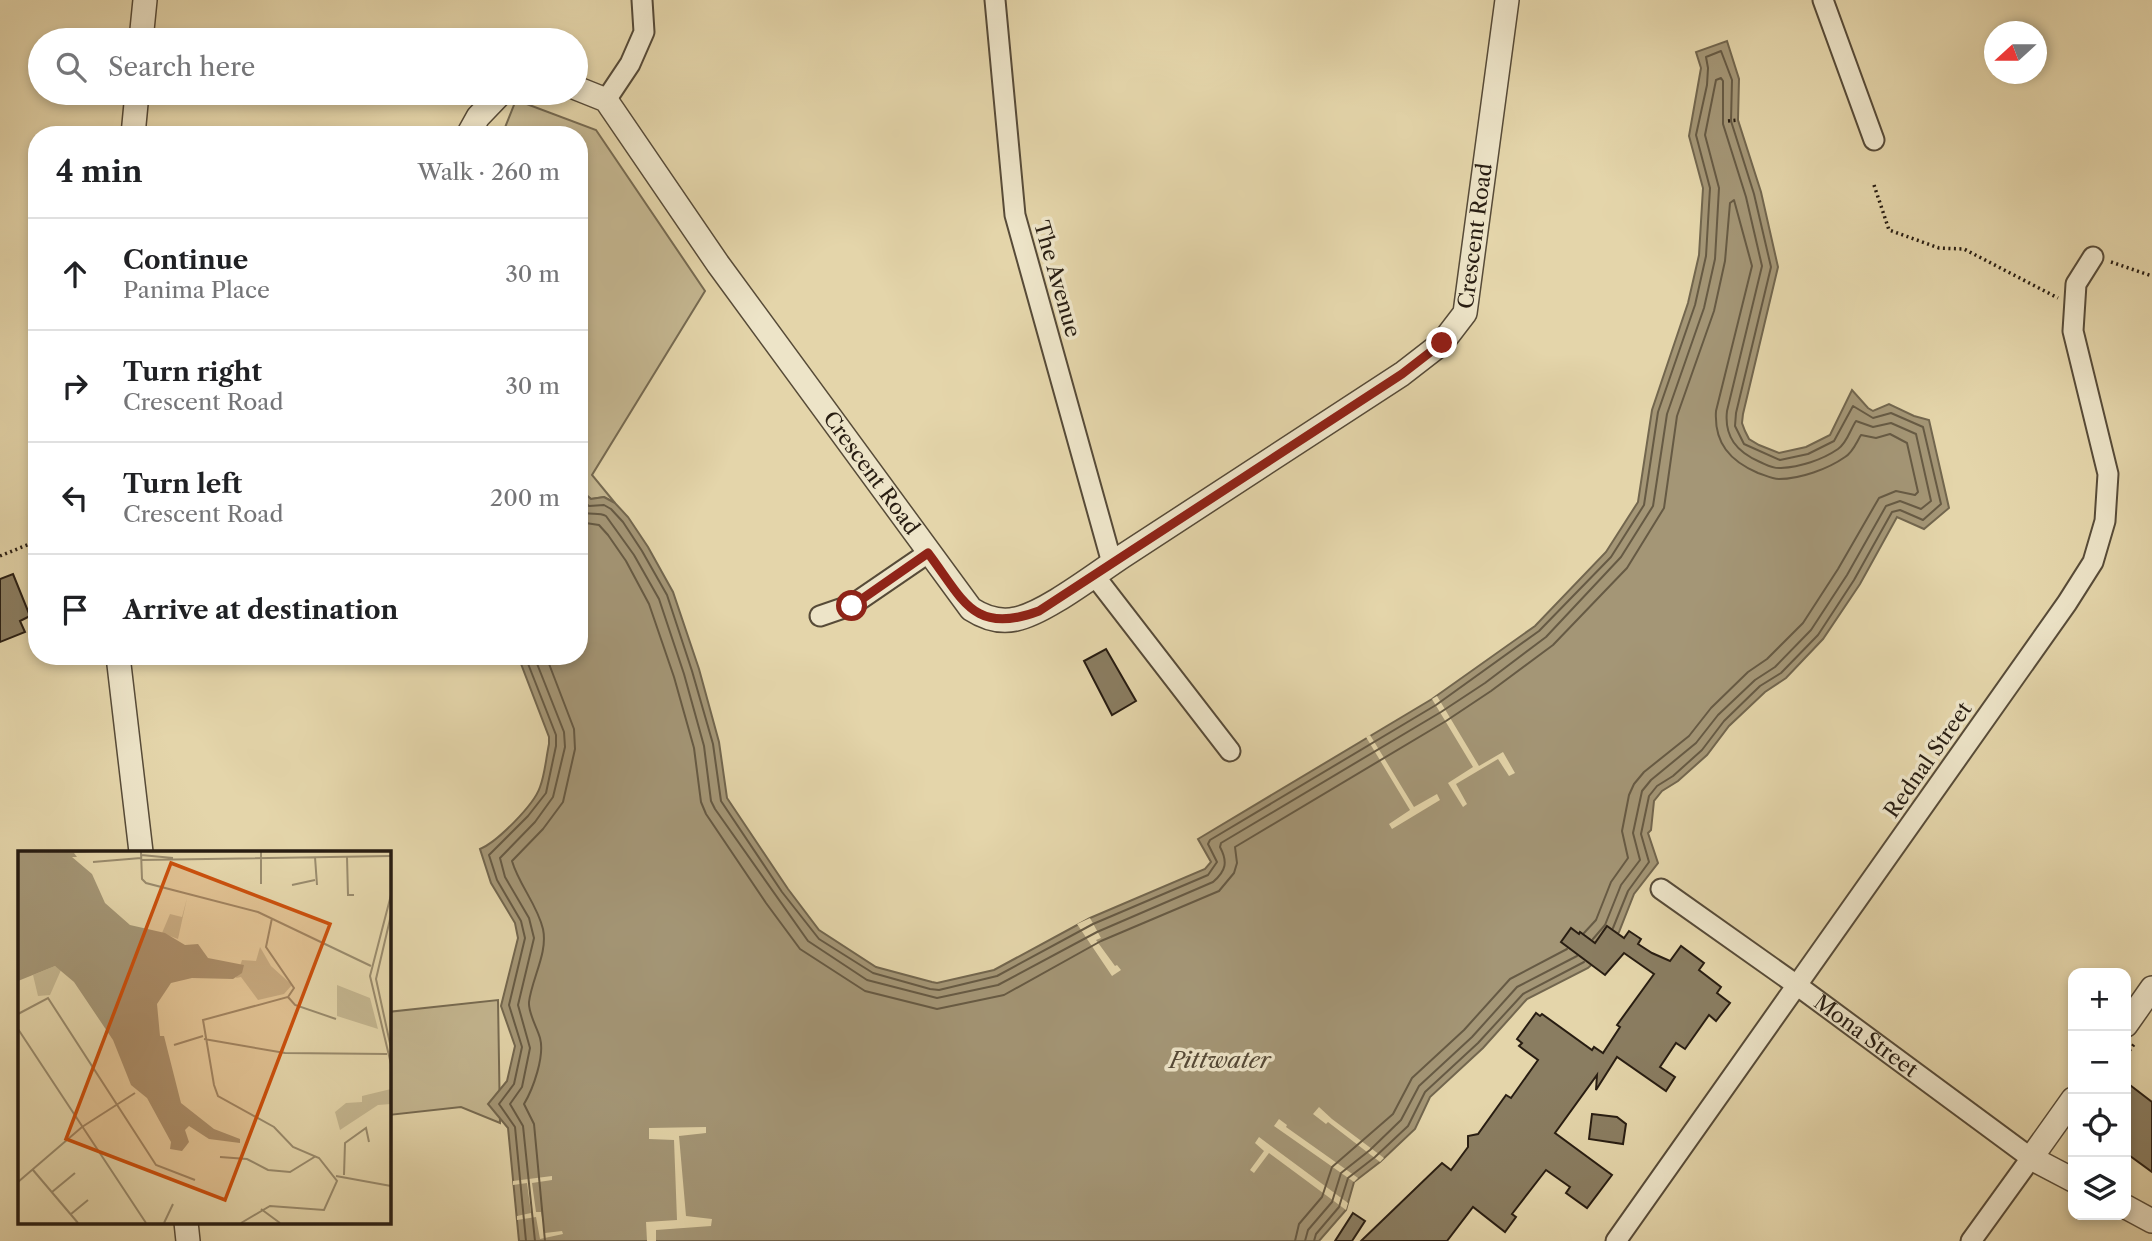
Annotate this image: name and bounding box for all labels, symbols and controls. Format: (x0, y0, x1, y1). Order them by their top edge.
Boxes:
north arrow (1984, 21, 2047, 84)
search box (28, 28, 588, 105)
icon: search (52, 48, 90, 86)
text: Search here (108, 51, 255, 83)
text: 4 min (56, 153, 142, 190)
text: Walk · 260 m (418, 158, 560, 186)
street label: Crescent Road (1453, 162, 1497, 310)
street label: The Avenue (1029, 218, 1086, 340)
text: Continue (123, 244, 248, 276)
icon: ahead (56, 255, 94, 293)
text: 30 m (505, 260, 560, 288)
text: Panima Place (123, 276, 270, 304)
route end (1426, 327, 1457, 358)
text: Turn right (123, 356, 262, 388)
icon: right (56, 367, 94, 405)
text: 30 m (505, 372, 560, 400)
text: Crescent Road (123, 388, 284, 416)
street label: Crescent Road (818, 406, 925, 539)
text: Turn left (123, 468, 242, 500)
icon: left (56, 479, 94, 517)
text: 200 m (490, 484, 560, 512)
text: Crescent Road (123, 500, 284, 528)
route start (836, 590, 867, 621)
icon: arrive (56, 591, 94, 629)
text: Arrive at destination (123, 594, 398, 626)
street label: Rednal Street (1879, 697, 1977, 822)
inset map (18, 851, 390, 1224)
map controls (2068, 968, 2131, 1220)
button: + (2068, 968, 2131, 1031)
street label: Mona Street (1809, 989, 1923, 1082)
button: − (2068, 1031, 2131, 1094)
water label: Pittwater (1167, 1046, 1272, 1074)
button: locate (2068, 1094, 2131, 1157)
button: layers (2068, 1157, 2131, 1220)

